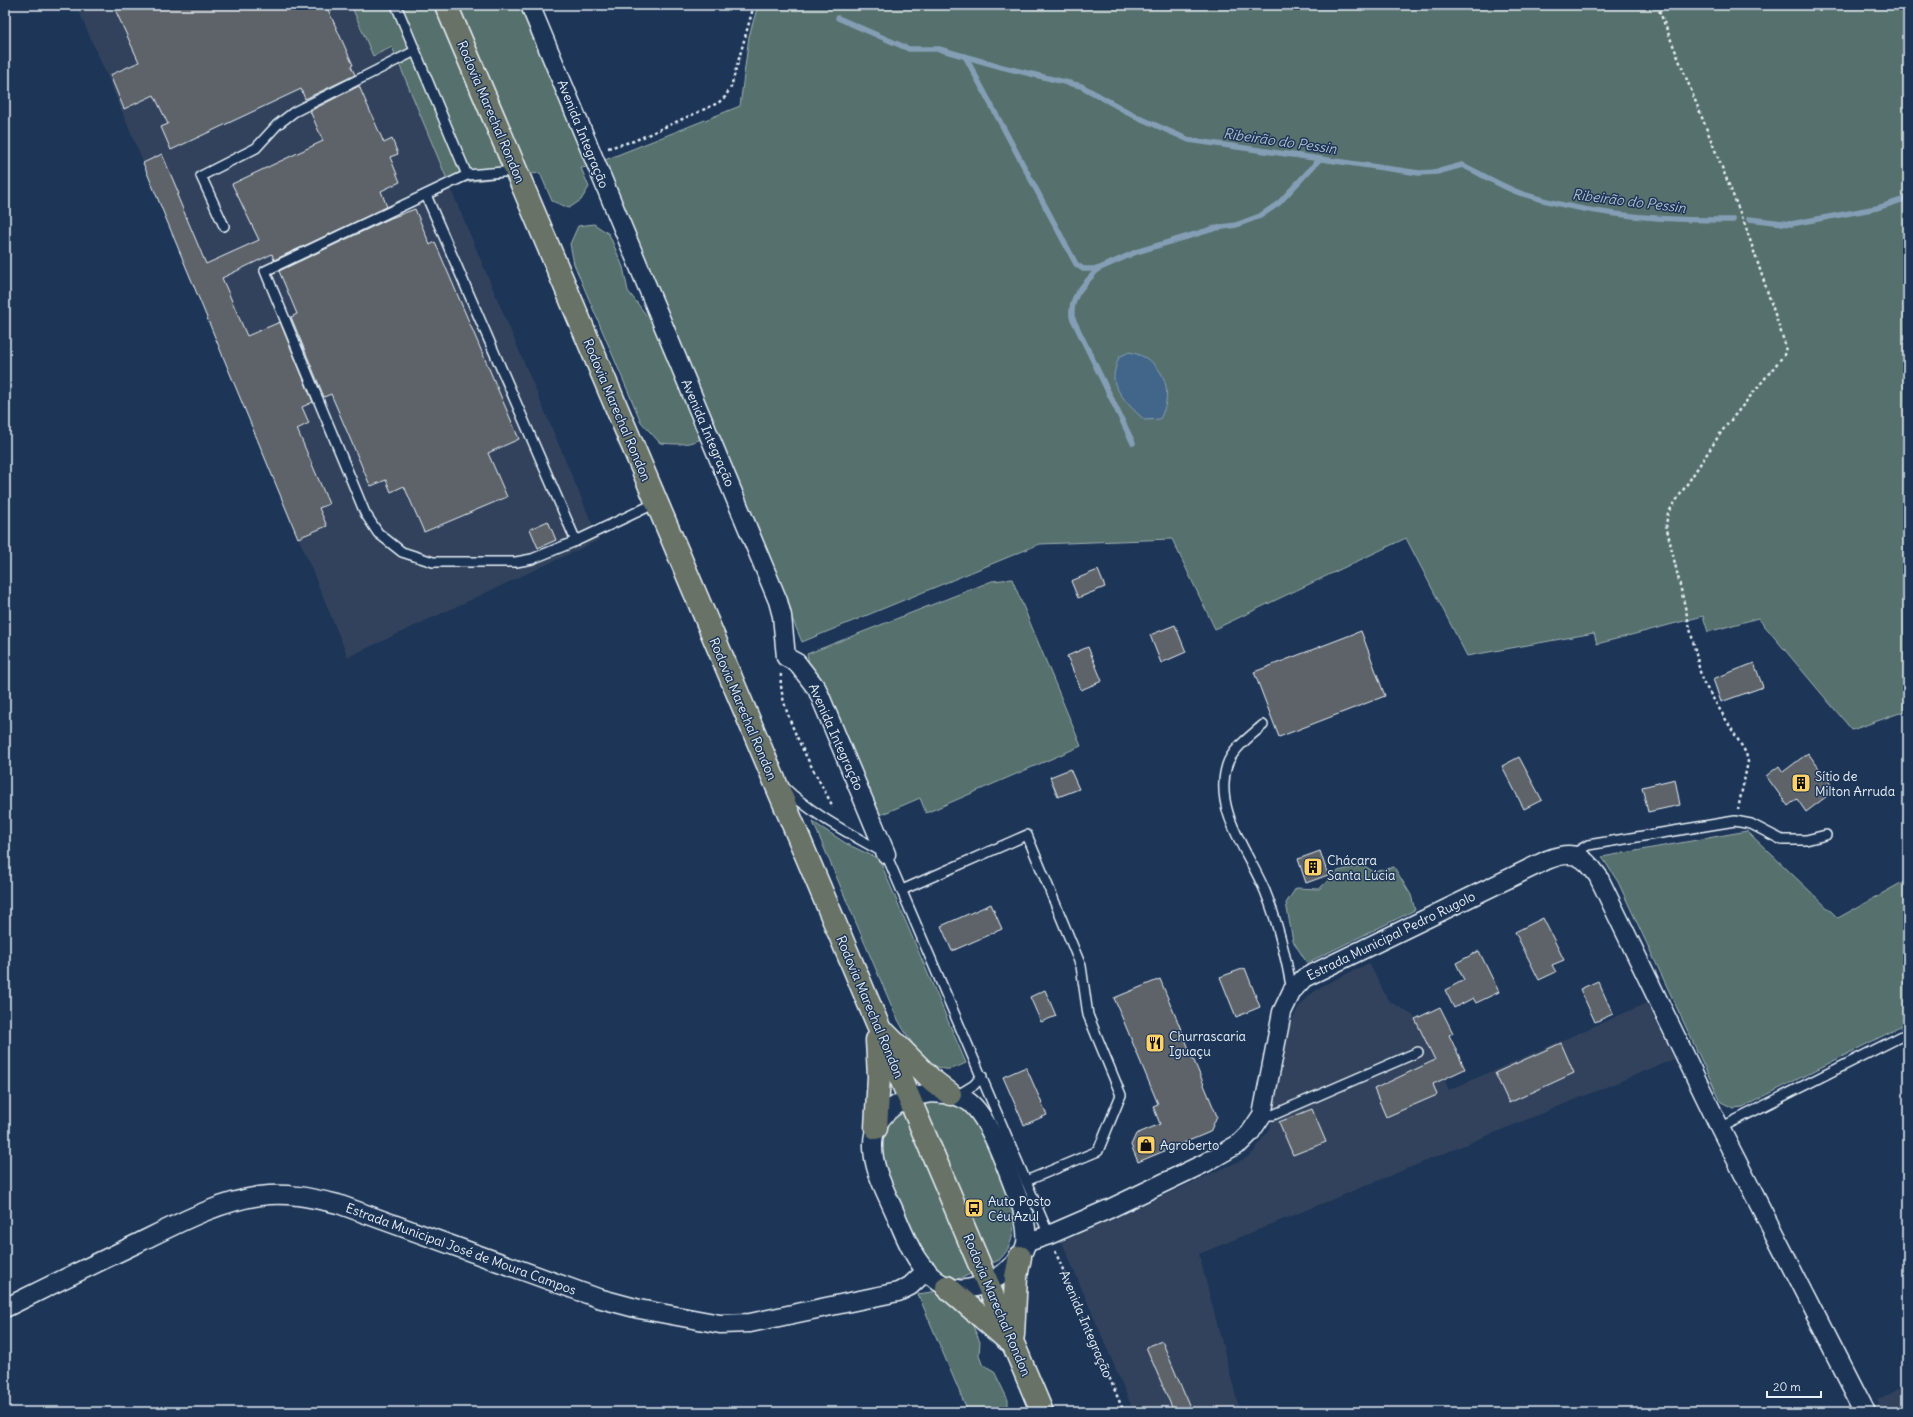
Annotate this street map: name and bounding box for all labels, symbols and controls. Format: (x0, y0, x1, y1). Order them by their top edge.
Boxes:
street label: Rodovia Marechal Rondon (453, 38, 529, 186)
street label: Avenida Integração (554, 77, 612, 191)
water label: Ribeirão do Pessin (1222, 124, 1339, 158)
water label: Ribeirão do Pessin (1571, 185, 1688, 217)
street label: Rodovia Marechal Rondon (579, 336, 655, 484)
street label: Avenida Integração (678, 377, 738, 489)
street label: Rodovia Marechal Rondon (705, 635, 781, 783)
street label: Avenida Integração (805, 681, 867, 793)
place label: Sítio de Milton Arruda (1815, 768, 1895, 800)
building icon: Sítio de Milton Arruda (1790, 772, 1812, 794)
place label: Chácara Santa Lúcia (1327, 852, 1395, 884)
building icon: Chácara Santa Lúcia (1302, 856, 1324, 878)
street label: Estrada Municipal Pedro Rugolo (1304, 888, 1478, 984)
street label: Rodovia Marechal Rondon (832, 933, 908, 1081)
place label: Churrascaria Iguaçu (1169, 1028, 1246, 1060)
restaurant icon: Churrascaria Iguaçu (1144, 1032, 1166, 1054)
shop icon: Agroberto (1135, 1134, 1157, 1156)
place label: Agroberto (1160, 1137, 1219, 1154)
place label: Auto Posto Céu Azul (988, 1193, 1051, 1225)
bus stop icon: Auto Posto Céu Azul (963, 1197, 985, 1219)
street label: Estrada Municipal José de Moura Campos (343, 1199, 579, 1299)
street label: Rodovia Marechal Rondon (959, 1231, 1035, 1379)
street label: Avenida Integração (1056, 1268, 1116, 1380)
scale bar (1767, 1373, 1821, 1399)
text: 20 m (1773, 1379, 1801, 1394)

